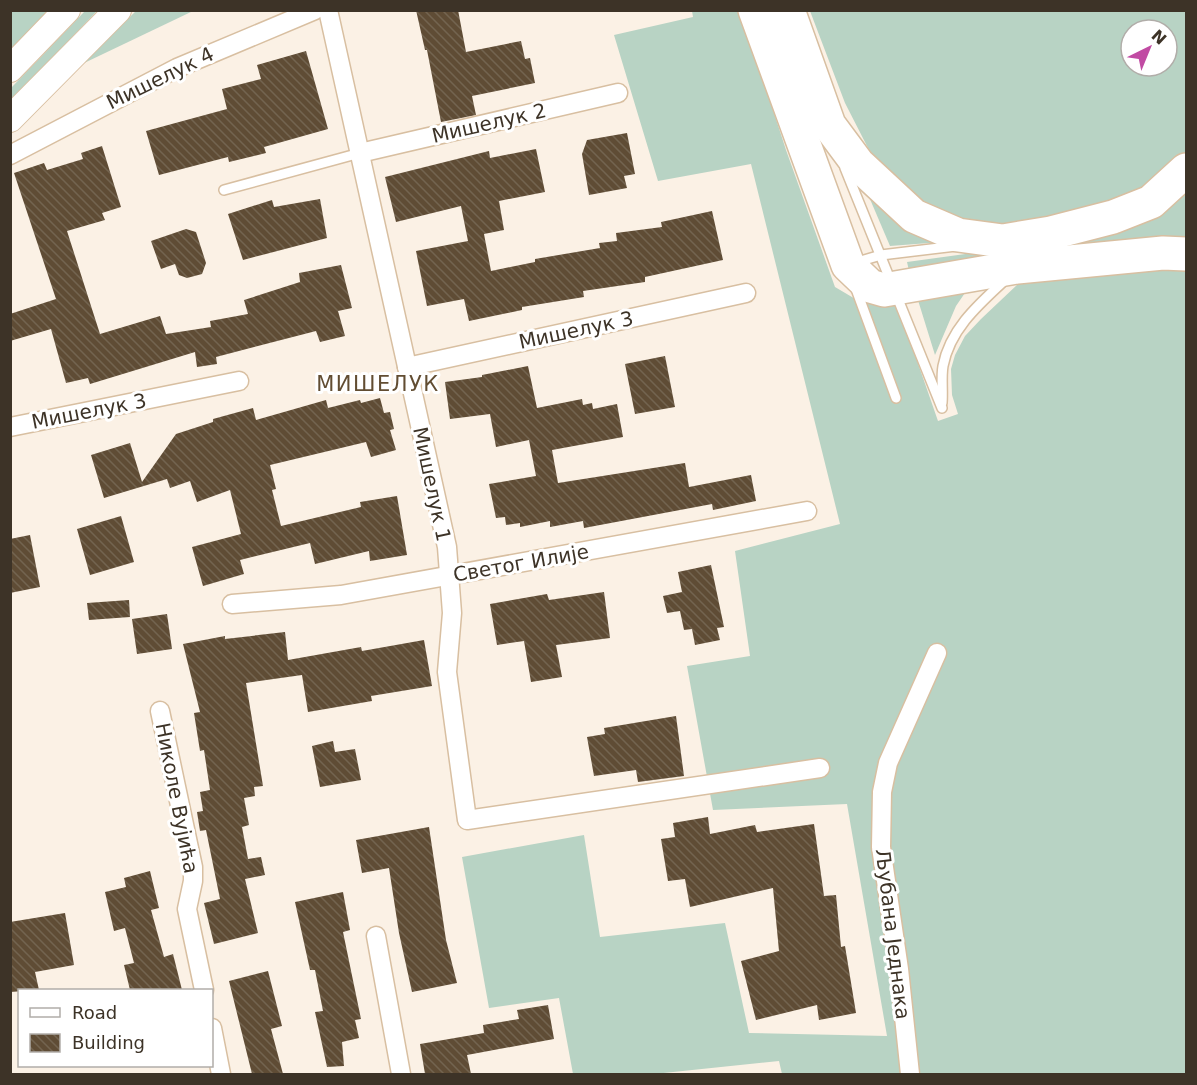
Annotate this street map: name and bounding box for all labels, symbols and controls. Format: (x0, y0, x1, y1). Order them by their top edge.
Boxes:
north arrow (1119, 18, 1179, 78)
text: N (1148, 26, 1170, 49)
street label: Мишелук 4 (102, 42, 218, 114)
street label: Мишелук 2 (429, 98, 549, 148)
street label: Мишелук 3 (516, 306, 636, 354)
district label: МИШЕЛУК (316, 372, 440, 396)
street label: Мишелук 3 (29, 388, 149, 434)
street label: Мишелук 1 (408, 424, 456, 544)
street label: Светог Илије (451, 539, 591, 587)
street label: Николе Вујића (151, 721, 203, 875)
street label: Љубана Једнака (871, 847, 915, 1021)
legend (18, 989, 213, 1067)
text: Road (72, 1002, 117, 1023)
text: Building (72, 1032, 145, 1053)

